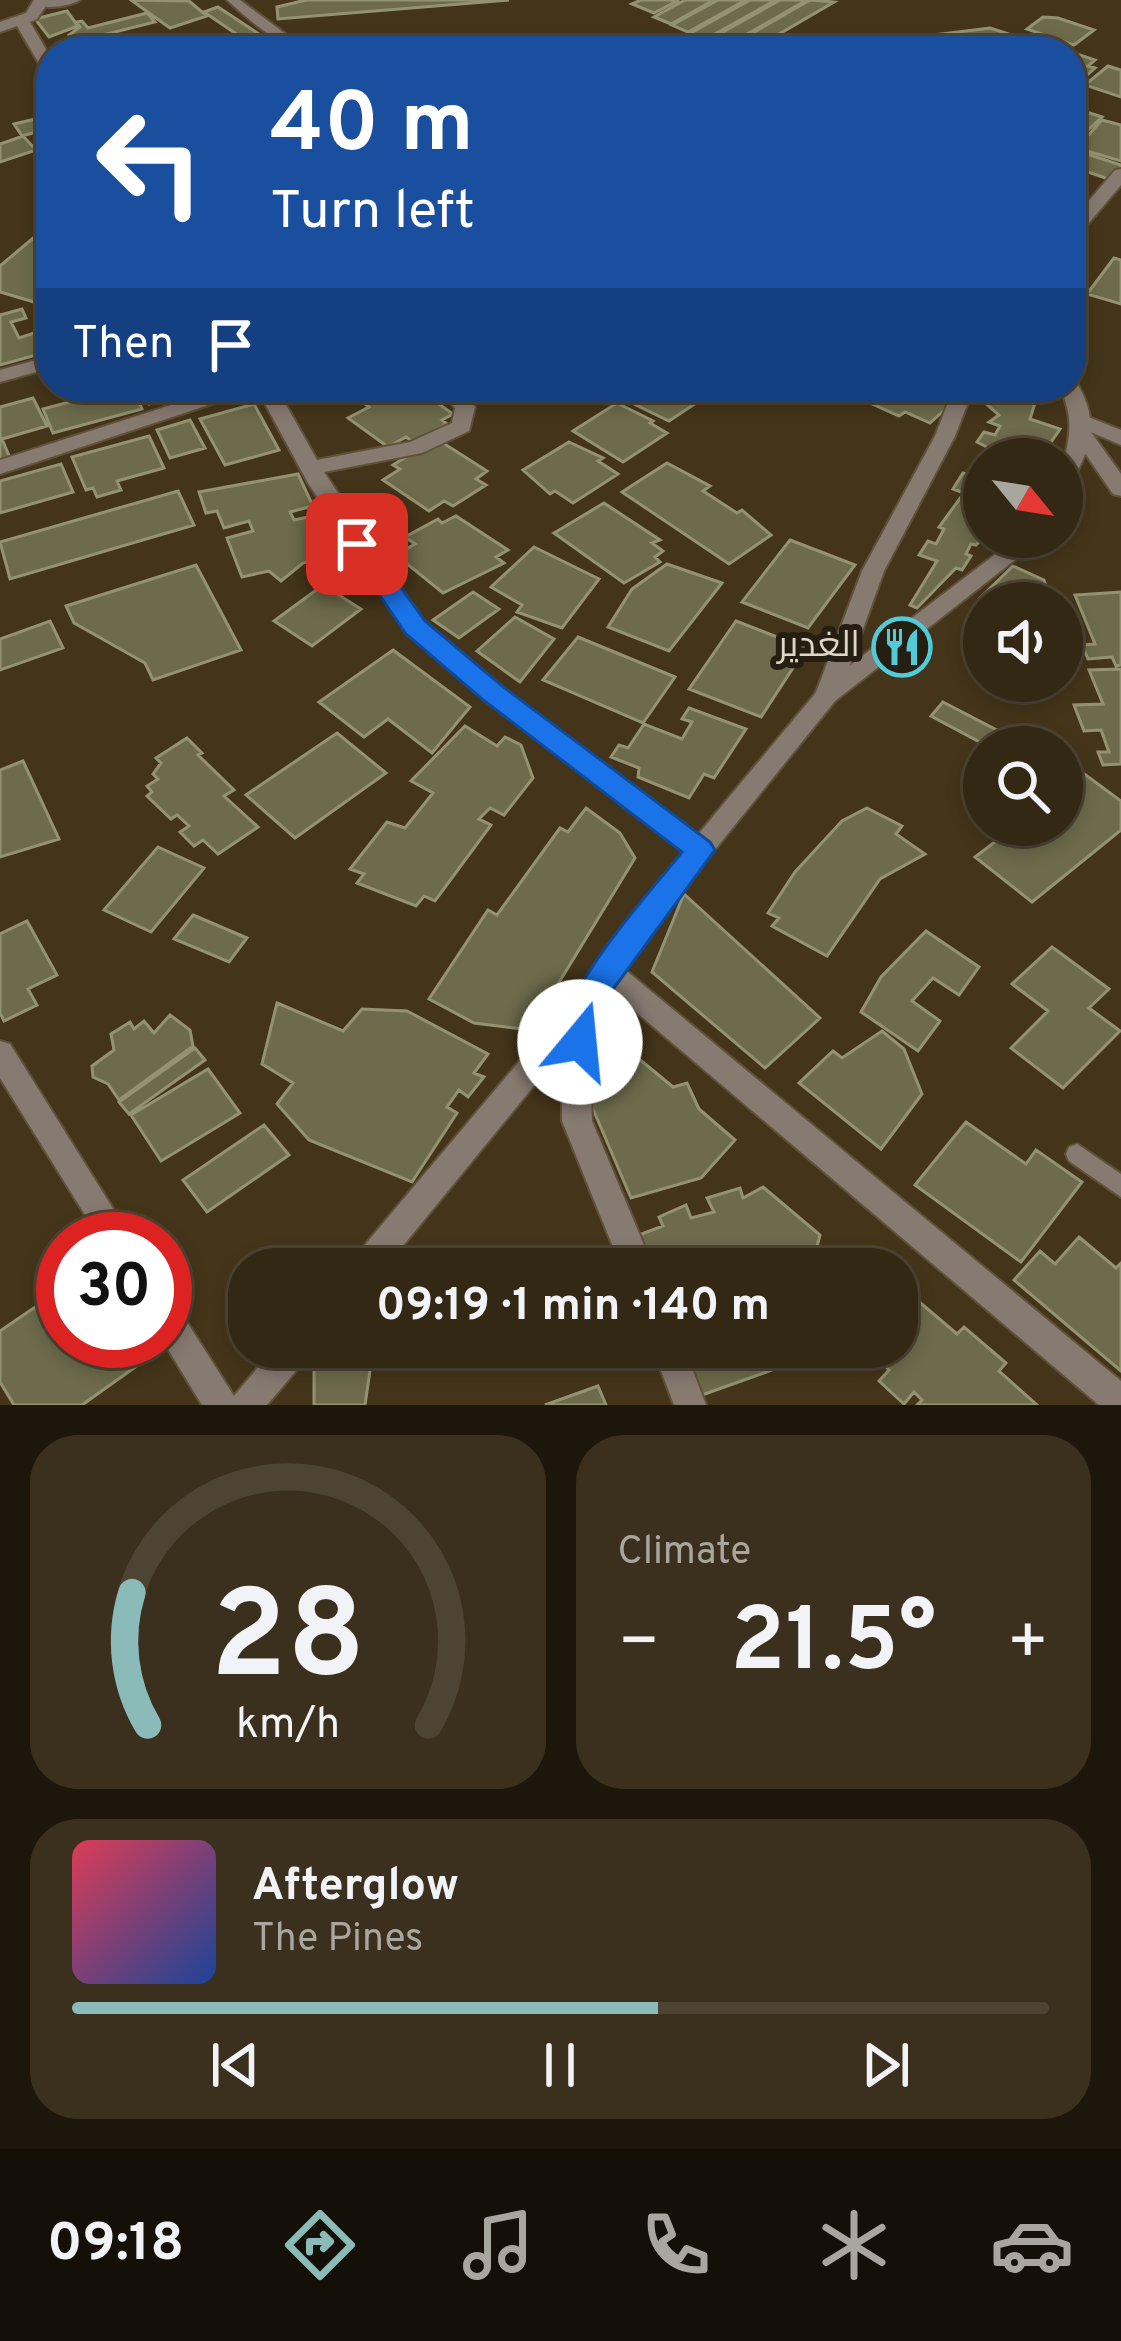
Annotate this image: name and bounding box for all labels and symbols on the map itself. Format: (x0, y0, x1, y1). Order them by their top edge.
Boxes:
north arrow (963, 438, 1083, 558)
pin (306, 493, 408, 595)
restaurant icon: الغدير (871, 616, 933, 678)
place label: الغدير (776, 624, 860, 670)
position arrow (517, 979, 643, 1105)
speed limit sign: 30 (36, 1212, 192, 1368)

